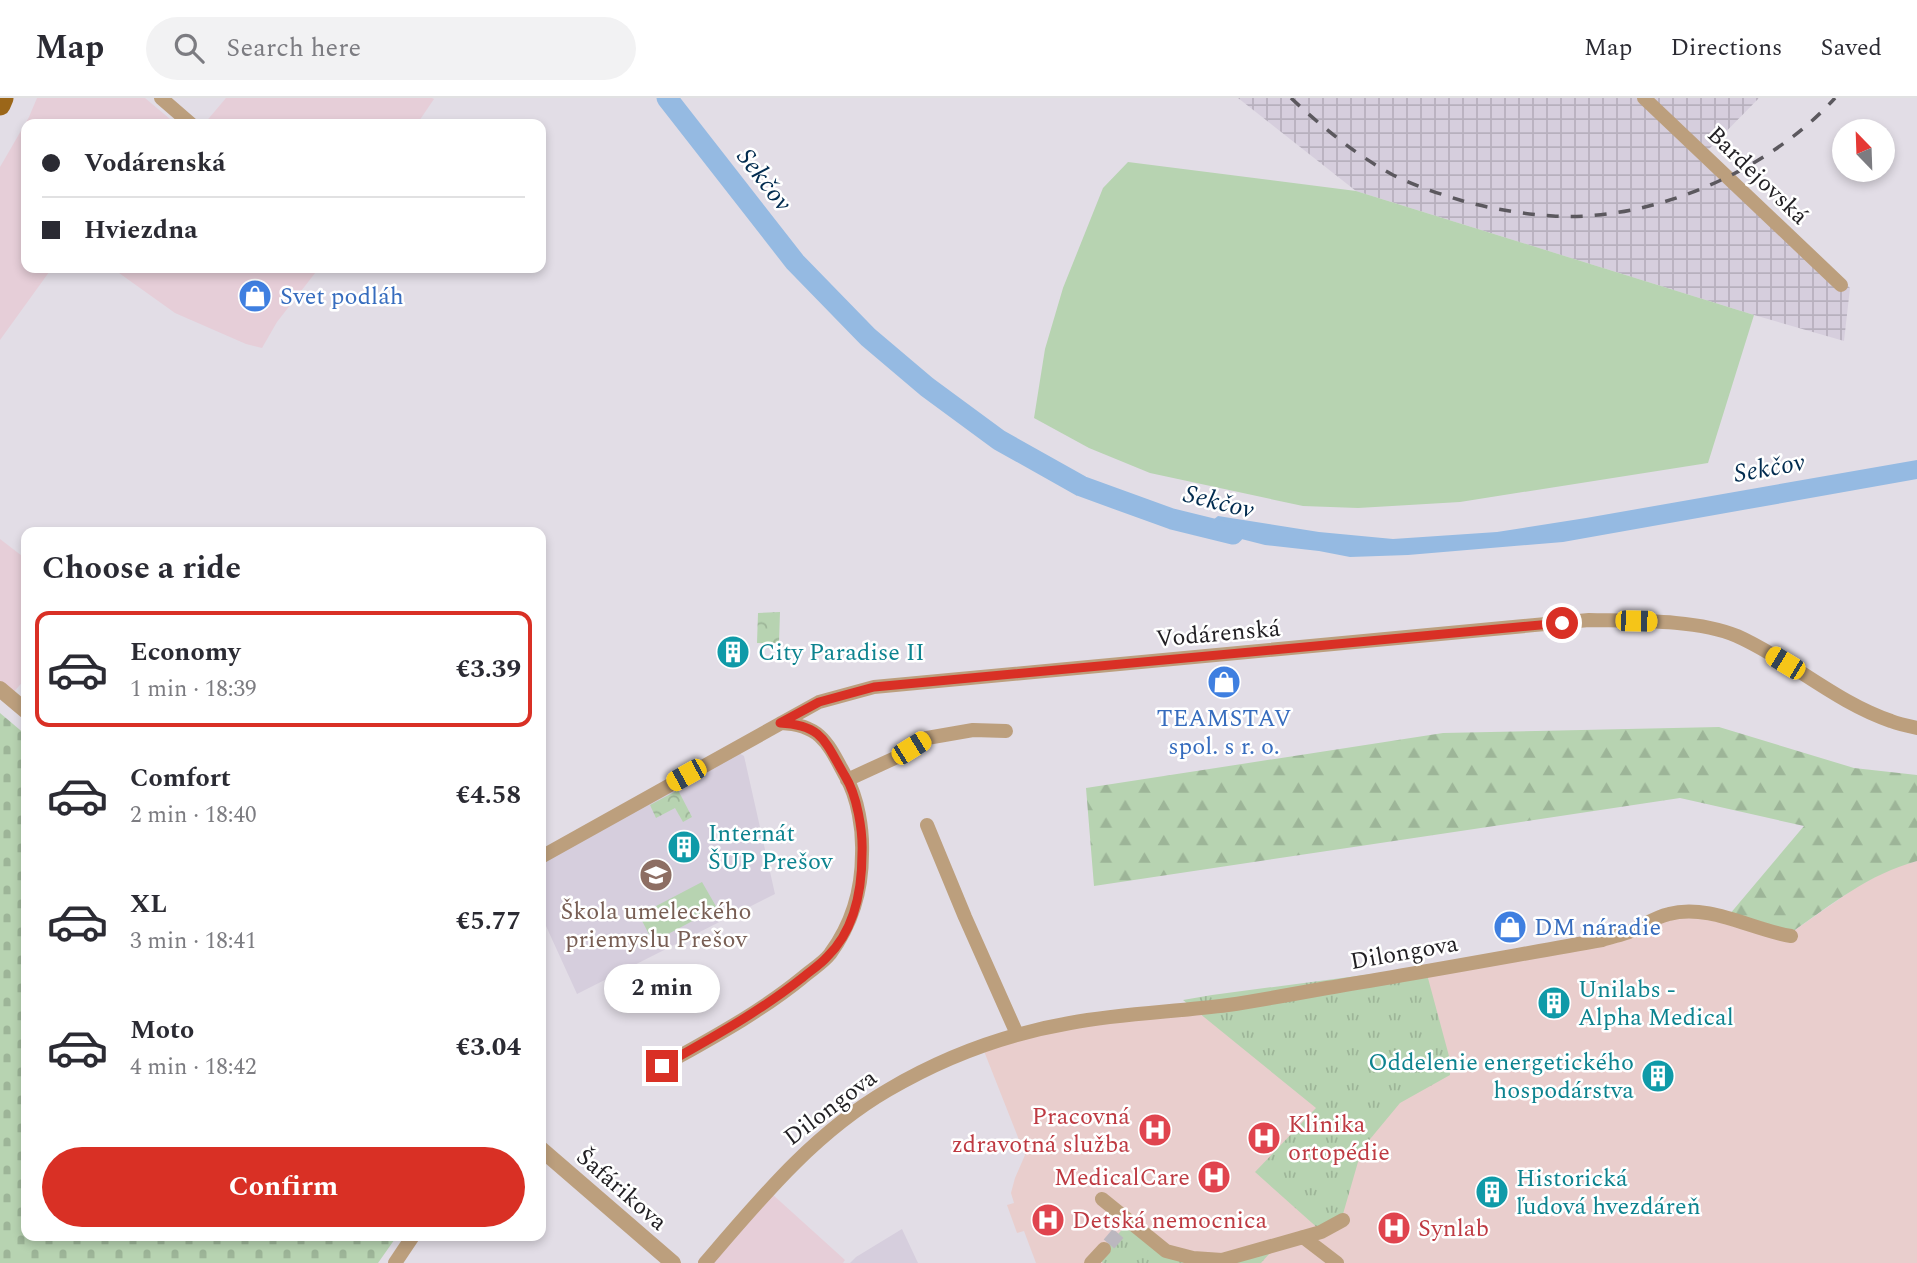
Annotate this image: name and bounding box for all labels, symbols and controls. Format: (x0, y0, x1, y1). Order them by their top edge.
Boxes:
search box (146, 17, 636, 80)
text: Map (35, 23, 104, 73)
text: Search here (226, 28, 361, 68)
icon: search (170, 29, 208, 67)
text: Map (1584, 30, 1632, 66)
text: Directions (1670, 30, 1782, 66)
text: Saved (1820, 30, 1882, 66)
street label: Bardejovská (1698, 118, 1816, 234)
north arrow (1832, 119, 1895, 182)
map controls (1832, 119, 1895, 182)
water label: Sekčov (726, 139, 802, 220)
text: Vodárenská (84, 143, 226, 183)
text: Hviezdna (84, 210, 198, 250)
shop icon: Svet podláh (236, 277, 274, 315)
place label: Svet podláh (280, 279, 404, 315)
water label: Sekčov (1731, 442, 1808, 494)
water label: Sekčov (1179, 474, 1259, 530)
text: Choose a ride (42, 544, 241, 593)
route start (1546, 607, 1578, 639)
car (1615, 610, 1658, 632)
street label: Vodárenská (1154, 611, 1282, 657)
text: Economy (130, 632, 240, 672)
building icon: City Paradise II (714, 633, 752, 671)
place label: City Paradise II (758, 635, 925, 671)
icon: car (46, 638, 109, 701)
car (1762, 643, 1809, 683)
text: €3.39 (456, 649, 521, 689)
shop icon: TEAMSTAV spol. s r. o. (1205, 663, 1243, 701)
text: 1 min · 18:39 (130, 672, 257, 707)
place label: TEAMSTAV spol. s r. o. (1157, 701, 1291, 765)
car (888, 728, 935, 768)
car (663, 756, 710, 794)
text: Comfort (130, 758, 231, 798)
icon: car (46, 764, 109, 827)
text: €4.58 (456, 775, 521, 815)
text: 2 min · 18:40 (130, 798, 257, 833)
place label: Internát ŠUP Prešov (708, 816, 834, 880)
building icon: Internát ŠUP Prešov (665, 828, 703, 866)
school or university icon: Škola umeleckého priemyslu Prešov (637, 856, 675, 894)
text: XL (130, 884, 167, 924)
icon: car (46, 890, 109, 953)
place label: Škola umeleckého priemyslu Prešov (561, 894, 751, 958)
text: €5.77 (456, 901, 521, 941)
shop icon: DM náradie (1491, 908, 1529, 946)
place label: DM náradie (1534, 910, 1661, 946)
text: 3 min · 18:41 (130, 924, 257, 959)
street label: Dilongova (1347, 926, 1461, 980)
callout: 2 min (604, 964, 720, 1014)
text: 2 min (631, 971, 693, 1006)
place label: Unilabs - Alpha Medical (1578, 972, 1734, 1036)
building icon: Unilabs - Alpha Medical (1535, 984, 1573, 1022)
text: Moto (130, 1010, 194, 1050)
icon: car (46, 1016, 109, 1079)
text: €3.04 (456, 1027, 521, 1067)
place label: Oddelenie energetického hospodárstva (1368, 1045, 1634, 1109)
text: 4 min · 18:42 (130, 1050, 257, 1085)
route end (646, 1050, 678, 1082)
building icon: Oddelenie energetického hospodárstva (1639, 1057, 1677, 1095)
street label: Dilongova (776, 1060, 885, 1155)
place label: Pracovná zdravotná služba (952, 1099, 1130, 1163)
place label: Klinika ortopédie (1288, 1107, 1390, 1171)
hospital icon: Pracovná zdravotná služba (1136, 1111, 1174, 1149)
hospital icon: Klinika ortopédie (1245, 1119, 1283, 1157)
street label: Šafárikova (568, 1140, 675, 1240)
button: Confirm (42, 1147, 525, 1227)
hospital icon: MedicalCare (1195, 1158, 1233, 1196)
place label: MedicalCare (1054, 1160, 1190, 1196)
place label: Historická ľudová hvezdáreň (1516, 1161, 1701, 1225)
building icon: Historická ľudová hvezdáreň (1473, 1173, 1511, 1211)
hospital icon: Detská nemocnica (1029, 1201, 1067, 1239)
place label: Detská nemocnica (1072, 1203, 1268, 1239)
hospital icon: Synlab (1375, 1209, 1413, 1247)
place label: Synlab (1418, 1211, 1489, 1247)

